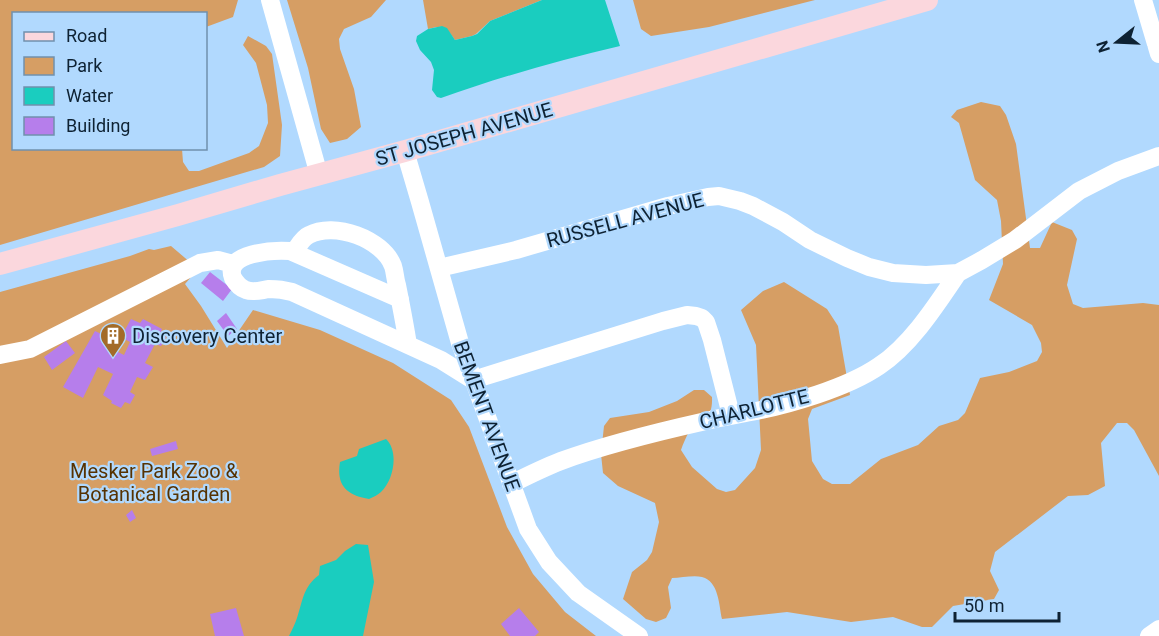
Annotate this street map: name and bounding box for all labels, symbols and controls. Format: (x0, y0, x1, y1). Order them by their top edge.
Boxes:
legend (12, 12, 207, 150)
north arrow (1087, 12, 1147, 72)
text: Road (66, 25, 107, 46)
text: N (1092, 38, 1114, 55)
text: Park (66, 55, 103, 76)
text: Water (66, 85, 113, 106)
street label: ST JOSEPH AVENUE (373, 97, 555, 171)
text: Building (66, 115, 130, 136)
street label: RUSSELL AVENUE (544, 187, 706, 253)
building icon: Discovery Center (98, 321, 128, 359)
place label: Discovery Center (132, 324, 282, 348)
street label: BEMENT AVENUE (449, 338, 525, 494)
street label: CHARLOTTE (697, 384, 811, 434)
park label: Mesker Park Zoo & Botanical Garden (70, 459, 239, 506)
scale bar (955, 585, 1058, 623)
text: 50 m (964, 595, 1004, 616)

